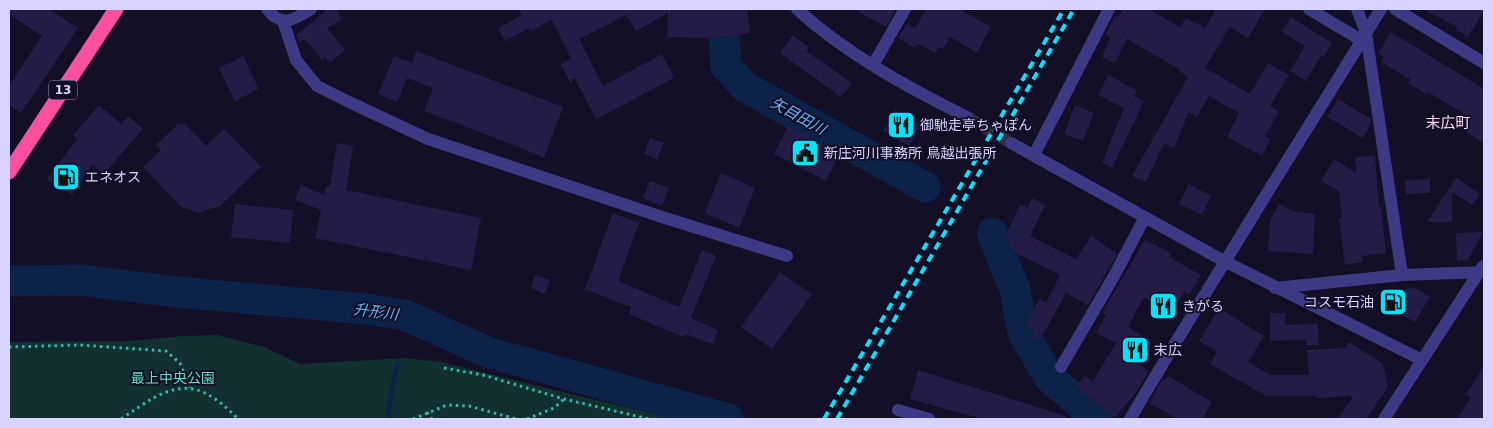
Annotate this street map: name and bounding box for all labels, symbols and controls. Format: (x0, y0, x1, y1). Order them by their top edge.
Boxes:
road number: 13 (49, 80, 77, 100)
water label: 矢目田川 (767, 94, 830, 139)
restaurant icon: 御馳走亭ちゃぽん (886, 110, 916, 140)
district label: 末広町 (1425, 114, 1471, 132)
place label: 御馳走亭ちゃぽん (920, 117, 1032, 133)
public building icon: 新庄河川事務所 鳥越出張所 (790, 138, 820, 168)
place label: 新庄河川事務所 鳥越出張所 (824, 145, 996, 161)
fuel station icon: エネオス (51, 162, 81, 192)
place label: エネオス (85, 169, 141, 185)
fuel station icon: コスモ石油 (1378, 287, 1408, 317)
restaurant icon: きがる (1148, 291, 1178, 321)
place label: コスモ石油 (1304, 294, 1374, 310)
place label: きがる (1182, 298, 1224, 314)
water label: 升形川 (353, 300, 401, 324)
restaurant icon: 末広 (1120, 335, 1150, 365)
place label: 末広 (1154, 342, 1182, 358)
park label: 最上中央公園 (131, 370, 215, 386)

